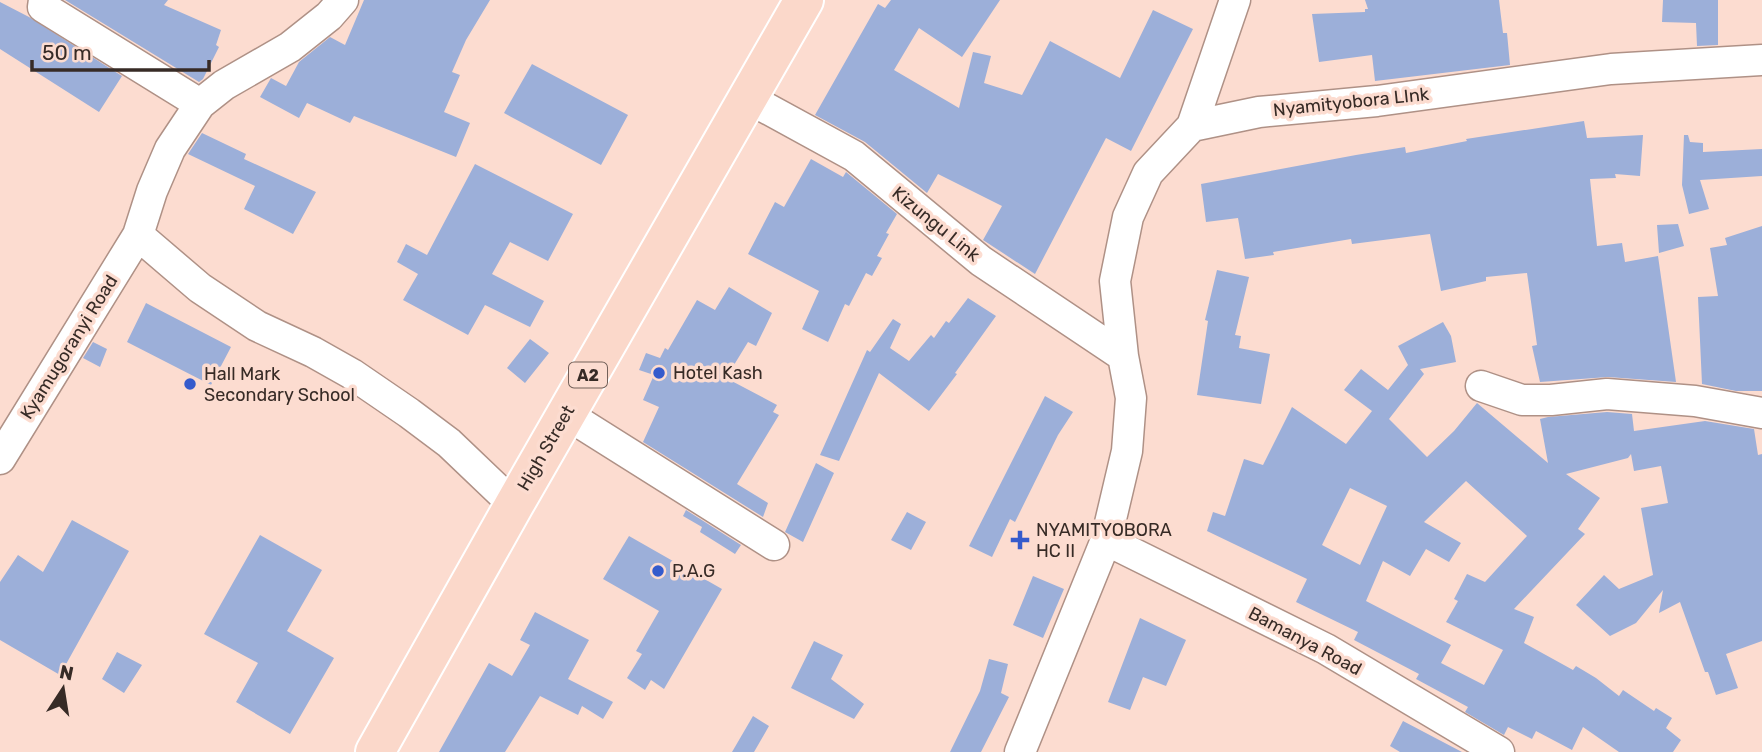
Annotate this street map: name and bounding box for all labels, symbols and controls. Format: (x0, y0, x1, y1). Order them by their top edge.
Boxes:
scale bar (32, 28, 208, 72)
text: 50 m (42, 40, 92, 65)
street label: Nyamityobora LInk (1272, 83, 1431, 121)
street label: Kizungu Link (888, 182, 985, 267)
street label: Kyamugoranyi Road (16, 271, 122, 423)
road number: A2 (569, 362, 607, 388)
place label: Hotel Kash (673, 362, 763, 384)
place label: Hall Mark Secondary School (204, 363, 355, 406)
marker: Hotel Kash (651, 365, 667, 381)
marker: Hall Mark Secondary School (182, 376, 198, 392)
street label: High Street (513, 401, 579, 495)
place label: NYAMITYOBORA HC II (1036, 519, 1172, 562)
marker: NYAMITYOBORA HC II (1010, 530, 1030, 550)
place label: P.A.G (672, 560, 715, 582)
marker: P.A.G (650, 563, 666, 579)
street label: Bamanya Road (1245, 602, 1365, 680)
north arrow (28, 654, 98, 724)
text: N (57, 660, 76, 686)

